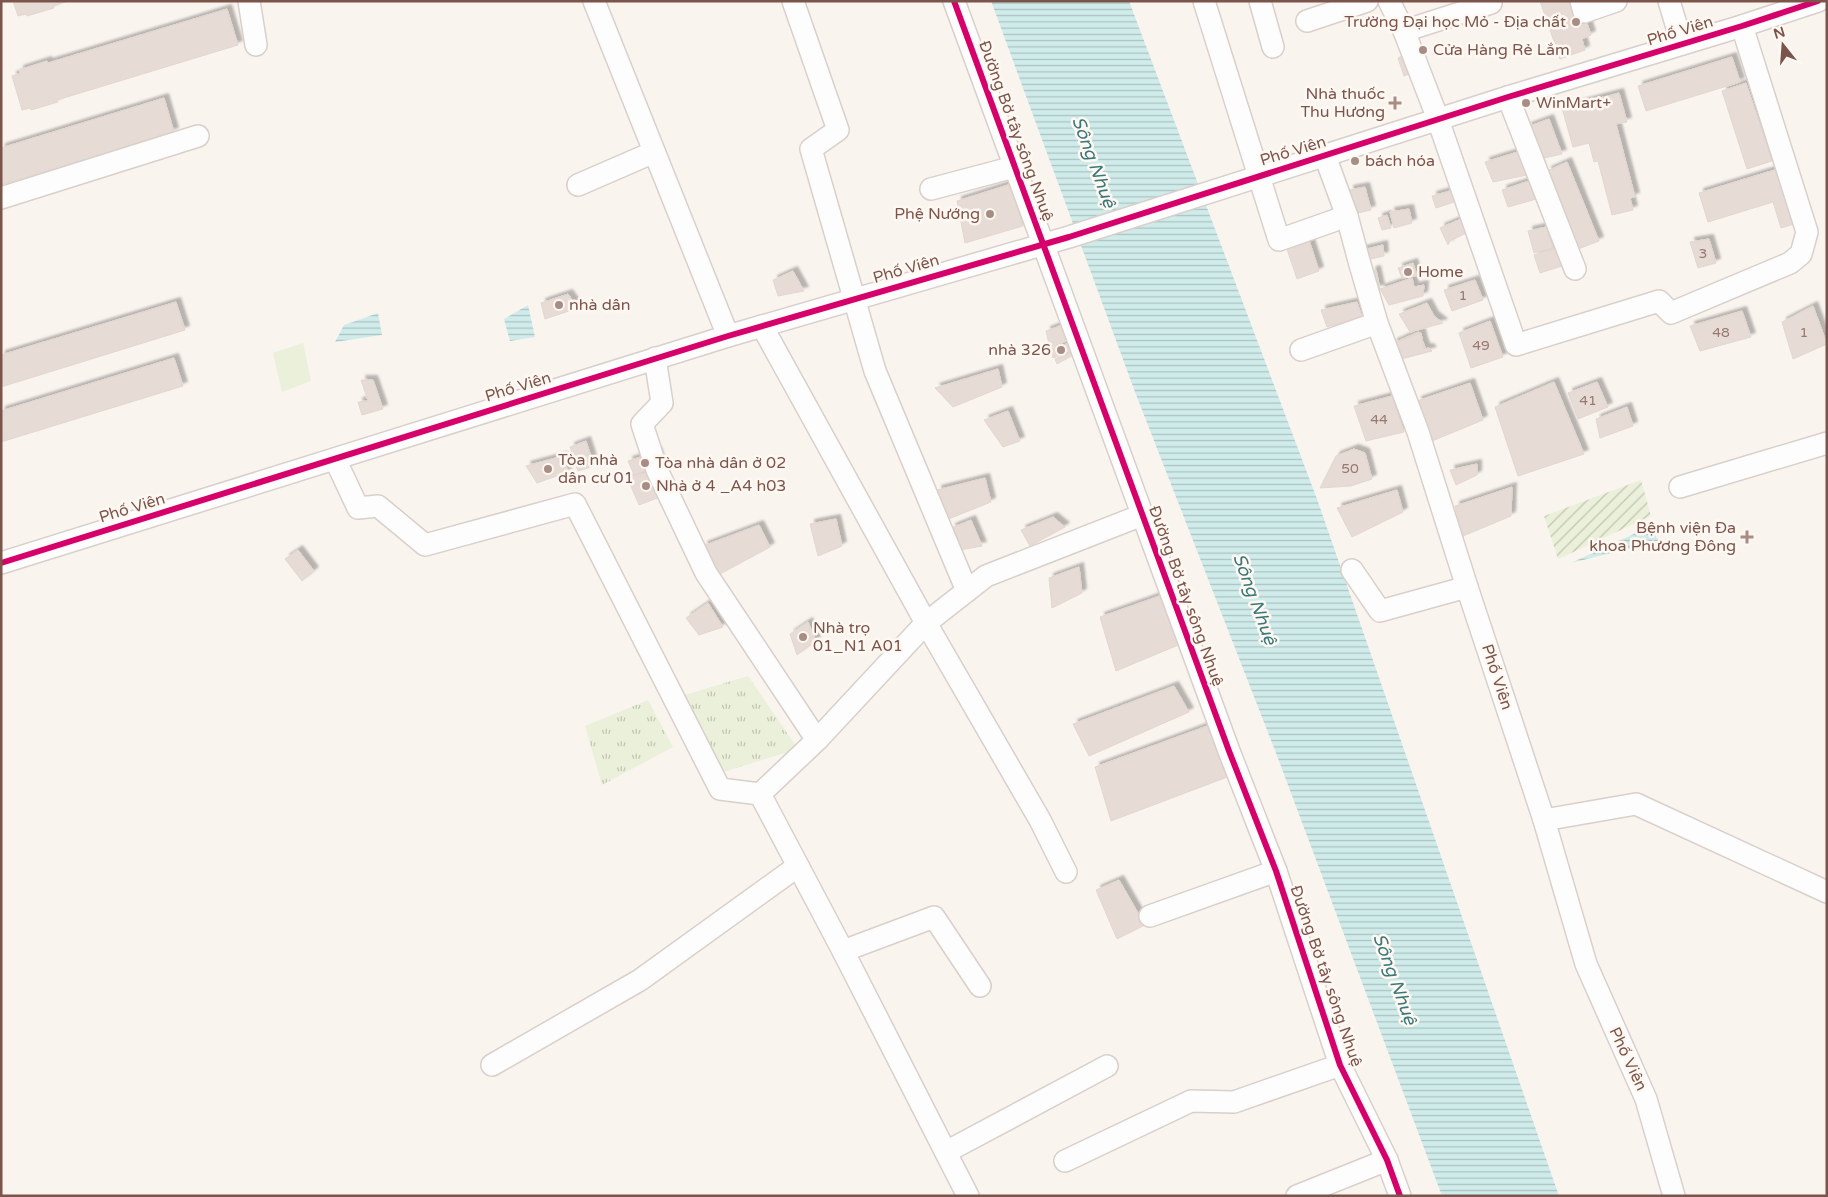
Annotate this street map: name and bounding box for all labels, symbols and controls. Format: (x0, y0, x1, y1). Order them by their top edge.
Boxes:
street label: Phố Viên (1645, 11, 1715, 51)
place label: Trường Đại học Mỏ - Địa chất (1344, 12, 1566, 32)
marker: Trường Đại học Mỏ - Địa chất (1570, 16, 1582, 28)
north arrow (1758, 20, 1808, 70)
text: N (1771, 23, 1787, 43)
street label: Đường Bờ tây sông Nhuệ (974, 38, 1058, 224)
place label: Cửa Hàng Rẻ Lắm (1433, 40, 1570, 60)
marker: Cửa Hàng Rẻ Lắm (1417, 44, 1429, 56)
place label: Nhà thuốc Thu Hương (1300, 84, 1385, 122)
place label: WinMart+ (1536, 93, 1611, 113)
marker: Nhà thuốc Thu Hương (1389, 97, 1401, 109)
marker: WinMart+ (1520, 97, 1532, 109)
water label: Sông Nhuệ (1067, 113, 1121, 211)
street label: Phố Viên (1258, 131, 1328, 171)
place label: bách hóa (1365, 151, 1435, 171)
marker: bách hóa (1349, 155, 1361, 167)
place label: Phệ Nướng (894, 204, 980, 224)
marker: Phệ Nướng (984, 208, 996, 220)
house number: 3 (1699, 245, 1707, 262)
street label: Phố Viên (871, 250, 941, 288)
place label: Home (1418, 262, 1463, 282)
marker: Home (1402, 266, 1414, 278)
house number: 1 (1459, 287, 1467, 304)
place label: nhà dân (569, 295, 630, 315)
marker: nhà dân (553, 299, 565, 311)
house number: 48 (1712, 324, 1730, 341)
house number: 1 (1800, 324, 1808, 341)
house number: 49 (1472, 337, 1490, 354)
place label: nhà 326 (988, 340, 1051, 360)
marker: nhà 326 (1055, 344, 1067, 356)
street label: Phố Viên (483, 367, 553, 407)
house number: 41 (1579, 392, 1597, 409)
house number: 44 (1370, 411, 1388, 428)
place label: Tòa nhà dân cư 01 (558, 450, 634, 488)
place label: Tòa nhà dân ở 02 (655, 453, 786, 473)
marker: Tòa nhà dân ở 02 (639, 457, 651, 469)
house number: 50 (1341, 460, 1359, 477)
marker: Tòa nhà dân cư 01 (542, 463, 554, 475)
place label: Nhà ở 4 _A4 h03 (656, 476, 786, 496)
marker: Nhà ở 4 _A4 h03 (640, 480, 652, 492)
street label: Phố Viên (97, 488, 167, 528)
street label: Đường Bờ tây sông Nhuệ (1144, 503, 1228, 689)
place label: Bệnh viện Đa khoa Phương Đông (1589, 518, 1736, 556)
marker: Bệnh viện Đa khoa Phương Đông (1740, 530, 1754, 544)
water label: Sông Nhuệ (1228, 550, 1282, 648)
place label: Nhà trọ 01_N1 A01 (813, 618, 903, 656)
marker: Nhà trọ 01_N1 A01 (797, 631, 809, 643)
street label: Phố Viên (1477, 642, 1517, 712)
street label: Đường Bờ tây sông Nhuệ (1285, 883, 1367, 1069)
water label: Sông Nhuệ (1368, 930, 1422, 1028)
street label: Phố Viên (1605, 1024, 1651, 1094)

